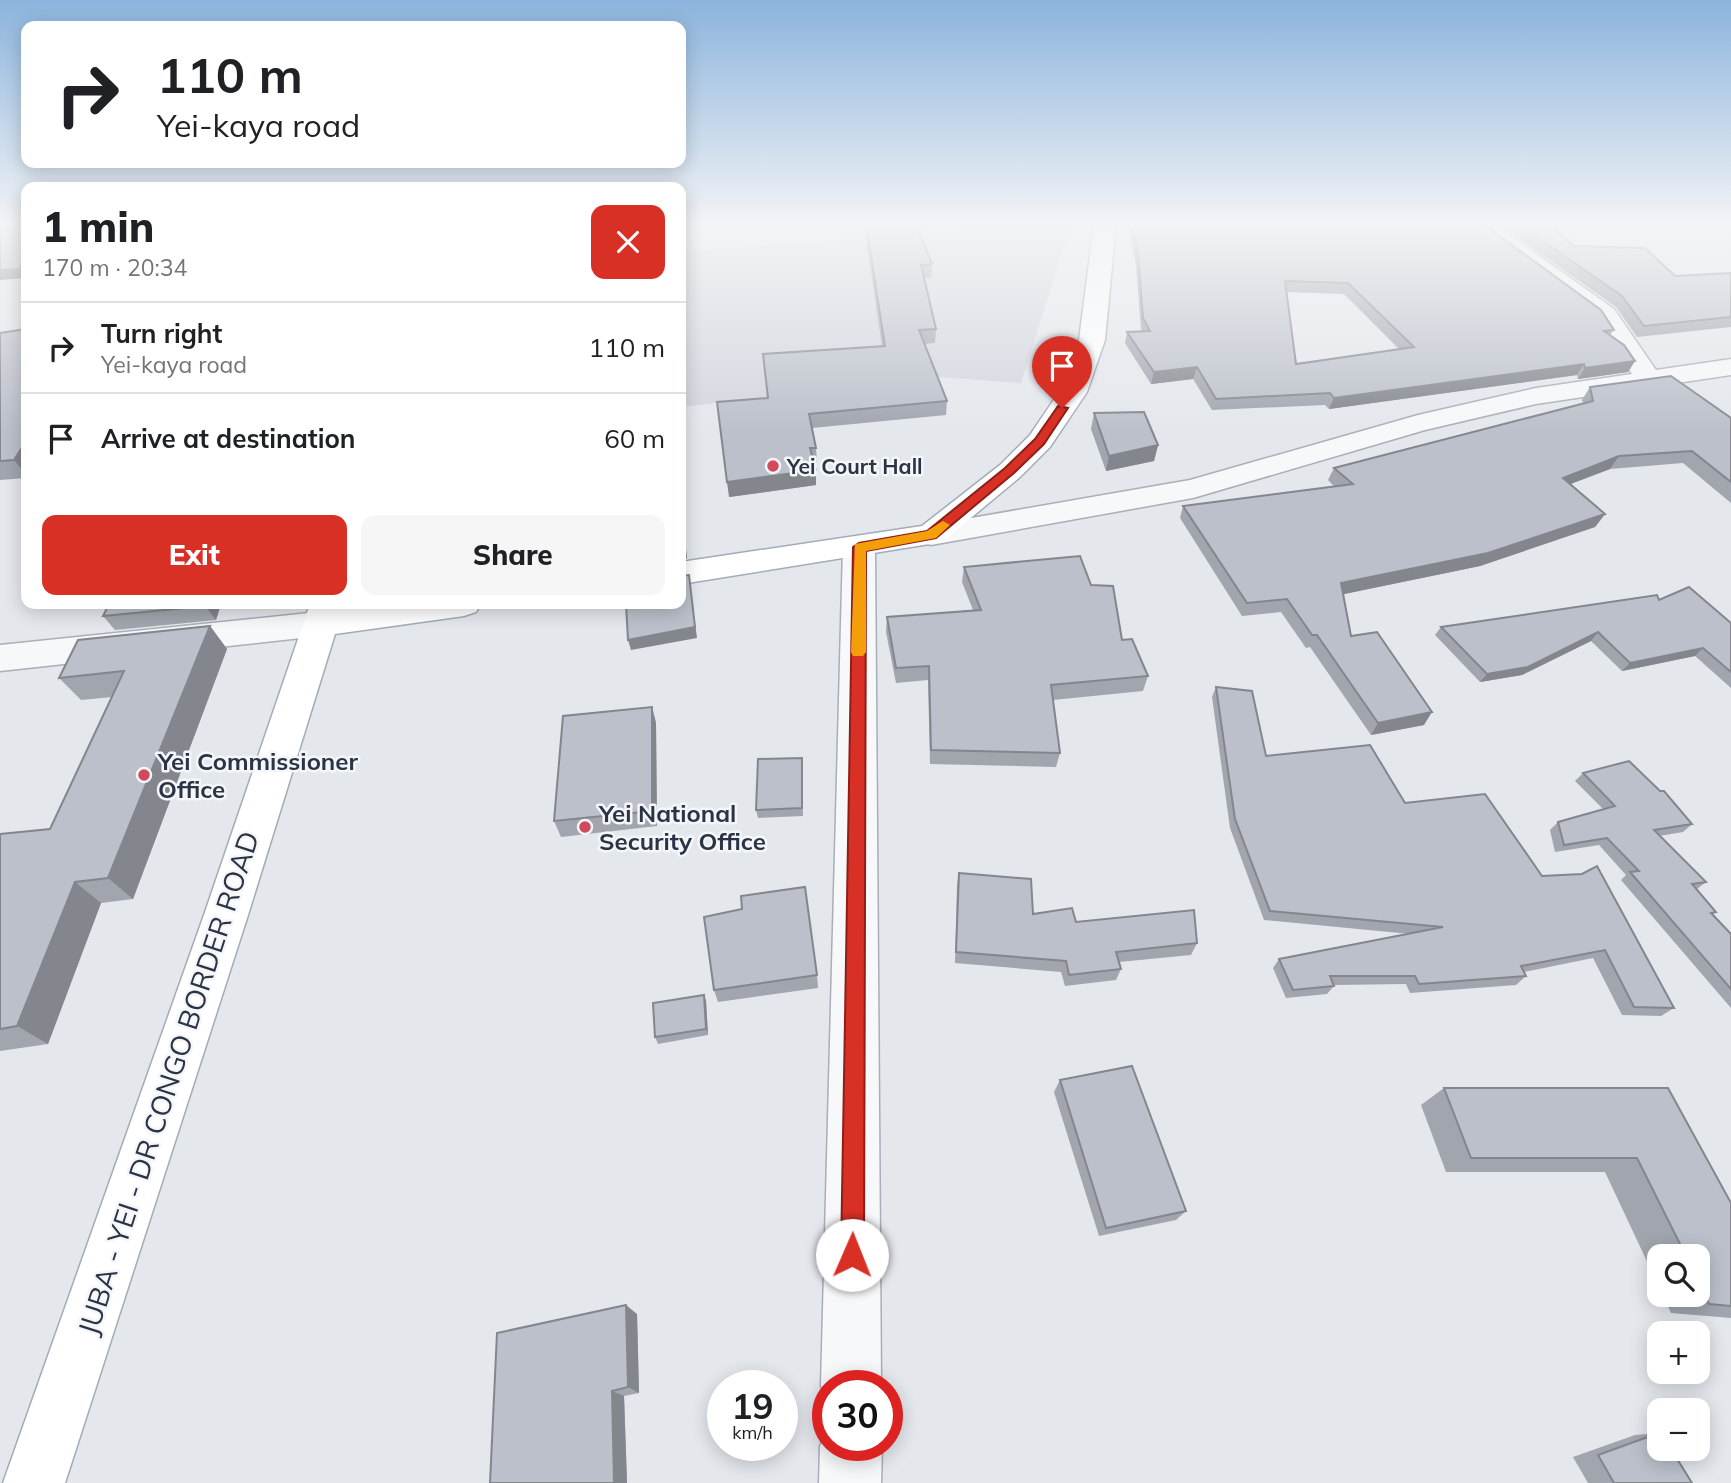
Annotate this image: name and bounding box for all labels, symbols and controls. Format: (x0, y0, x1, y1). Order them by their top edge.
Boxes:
text: 110 m (157, 44, 303, 105)
icon: right (42, 49, 133, 140)
text: Yei-kaya road (157, 105, 360, 145)
text: 1 min (42, 200, 155, 253)
button: close (591, 205, 665, 279)
text: 170 m · 20:34 (42, 253, 187, 282)
text: Turn right (101, 317, 222, 350)
icon: right (42, 329, 80, 367)
text: 110 m (589, 331, 665, 364)
pin (1032, 336, 1092, 408)
icon: arrive (1043, 347, 1081, 385)
text: Yei-kaya road (101, 350, 247, 379)
icon: arrive (42, 420, 80, 458)
text: Arrive at destination (101, 422, 356, 455)
text: 60 m (604, 422, 665, 455)
place label: Yei Court Hall (786, 453, 923, 479)
marker: Yei Court Hall (765, 458, 781, 474)
button: Exit (42, 515, 347, 595)
button: Share (361, 515, 665, 595)
place label: Yei Commissioner Office (157, 746, 358, 804)
marker: Yei Commissioner Office (136, 767, 152, 783)
place label: Yei National Security Office (598, 798, 766, 856)
marker: Yei National Security Office (577, 819, 593, 835)
street label: JUBA - YEI - DR CONGO BORDER ROAD (70, 827, 266, 1339)
position arrow (815, 1218, 889, 1292)
map controls (1647, 1244, 1710, 1461)
button: search (1647, 1244, 1710, 1307)
button: + (1647, 1321, 1710, 1384)
speed limit sign: 30 (812, 1370, 903, 1461)
text: 19 (731, 1384, 774, 1428)
button: − (1647, 1398, 1710, 1461)
text: km/h (732, 1421, 773, 1444)

